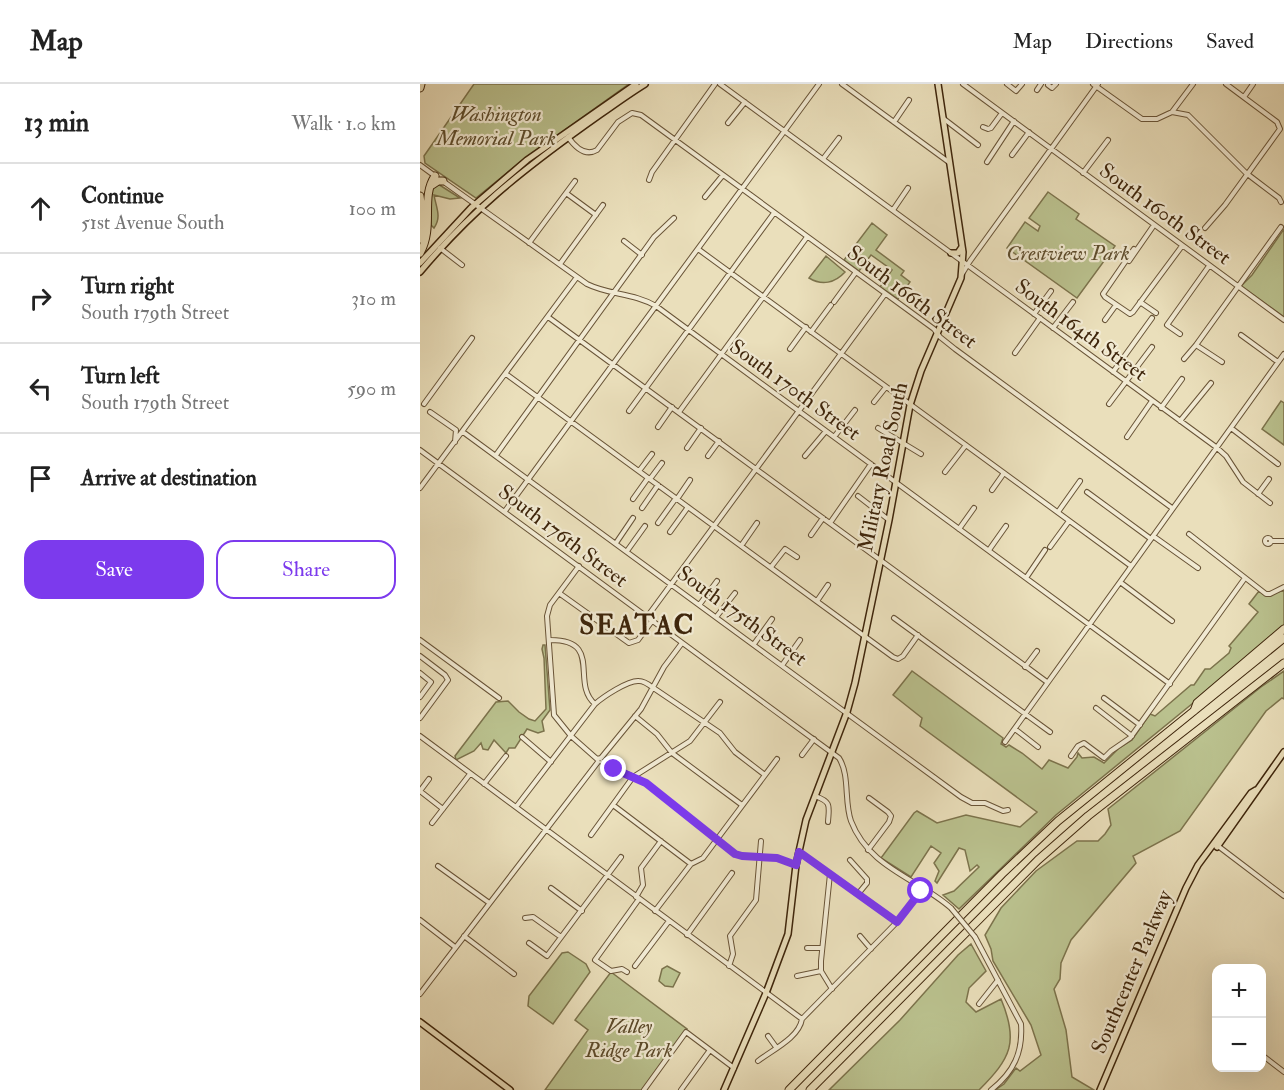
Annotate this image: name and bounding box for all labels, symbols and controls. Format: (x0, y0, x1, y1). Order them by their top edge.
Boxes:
text: Map (30, 24, 83, 59)
text: Map (1012, 28, 1052, 55)
text: Directions (1085, 28, 1173, 55)
text: Saved (1206, 28, 1254, 55)
park label: Washington Memorial Park (434, 101, 556, 152)
text: 13 min (24, 107, 89, 139)
text: Walk · 1.0 km (292, 111, 396, 136)
street label: South 160th Street (1094, 157, 1236, 271)
text: Continue (81, 182, 164, 210)
icon: ahead (24, 192, 57, 225)
text: 100 m (349, 196, 396, 221)
text: 51st Avenue South (81, 210, 225, 235)
street label: South 166th Street (841, 239, 983, 355)
park label: Crestview Park (1006, 240, 1130, 267)
text: Turn right (81, 272, 174, 300)
street label: South 164th Street (1010, 273, 1153, 387)
icon: right (24, 282, 57, 315)
text: 310 m (351, 286, 396, 311)
text: South 179th Street (81, 300, 229, 325)
street label: South 170th Street (724, 333, 866, 447)
text: Turn left (81, 362, 160, 390)
icon: left (24, 372, 57, 405)
text: 590 m (347, 376, 396, 401)
street label: Military Road South (852, 380, 914, 554)
text: South 179th Street (81, 390, 229, 415)
icon: arrive (24, 462, 57, 495)
text: Arrive at destination (81, 464, 257, 492)
street label: South 176th Street (493, 478, 633, 594)
button: Save (24, 540, 204, 599)
button: Share (216, 540, 396, 599)
street label: South 175th Street (672, 560, 812, 672)
district label: SEATAC (579, 609, 695, 642)
route end (600, 755, 626, 781)
route start (907, 877, 933, 903)
street label: Southcenter Parkway (1085, 886, 1179, 1058)
map controls (1212, 964, 1266, 1072)
button: + (1212, 964, 1266, 1018)
park label: Valley Ridge Park (584, 1013, 673, 1064)
button: − (1212, 1018, 1266, 1072)

